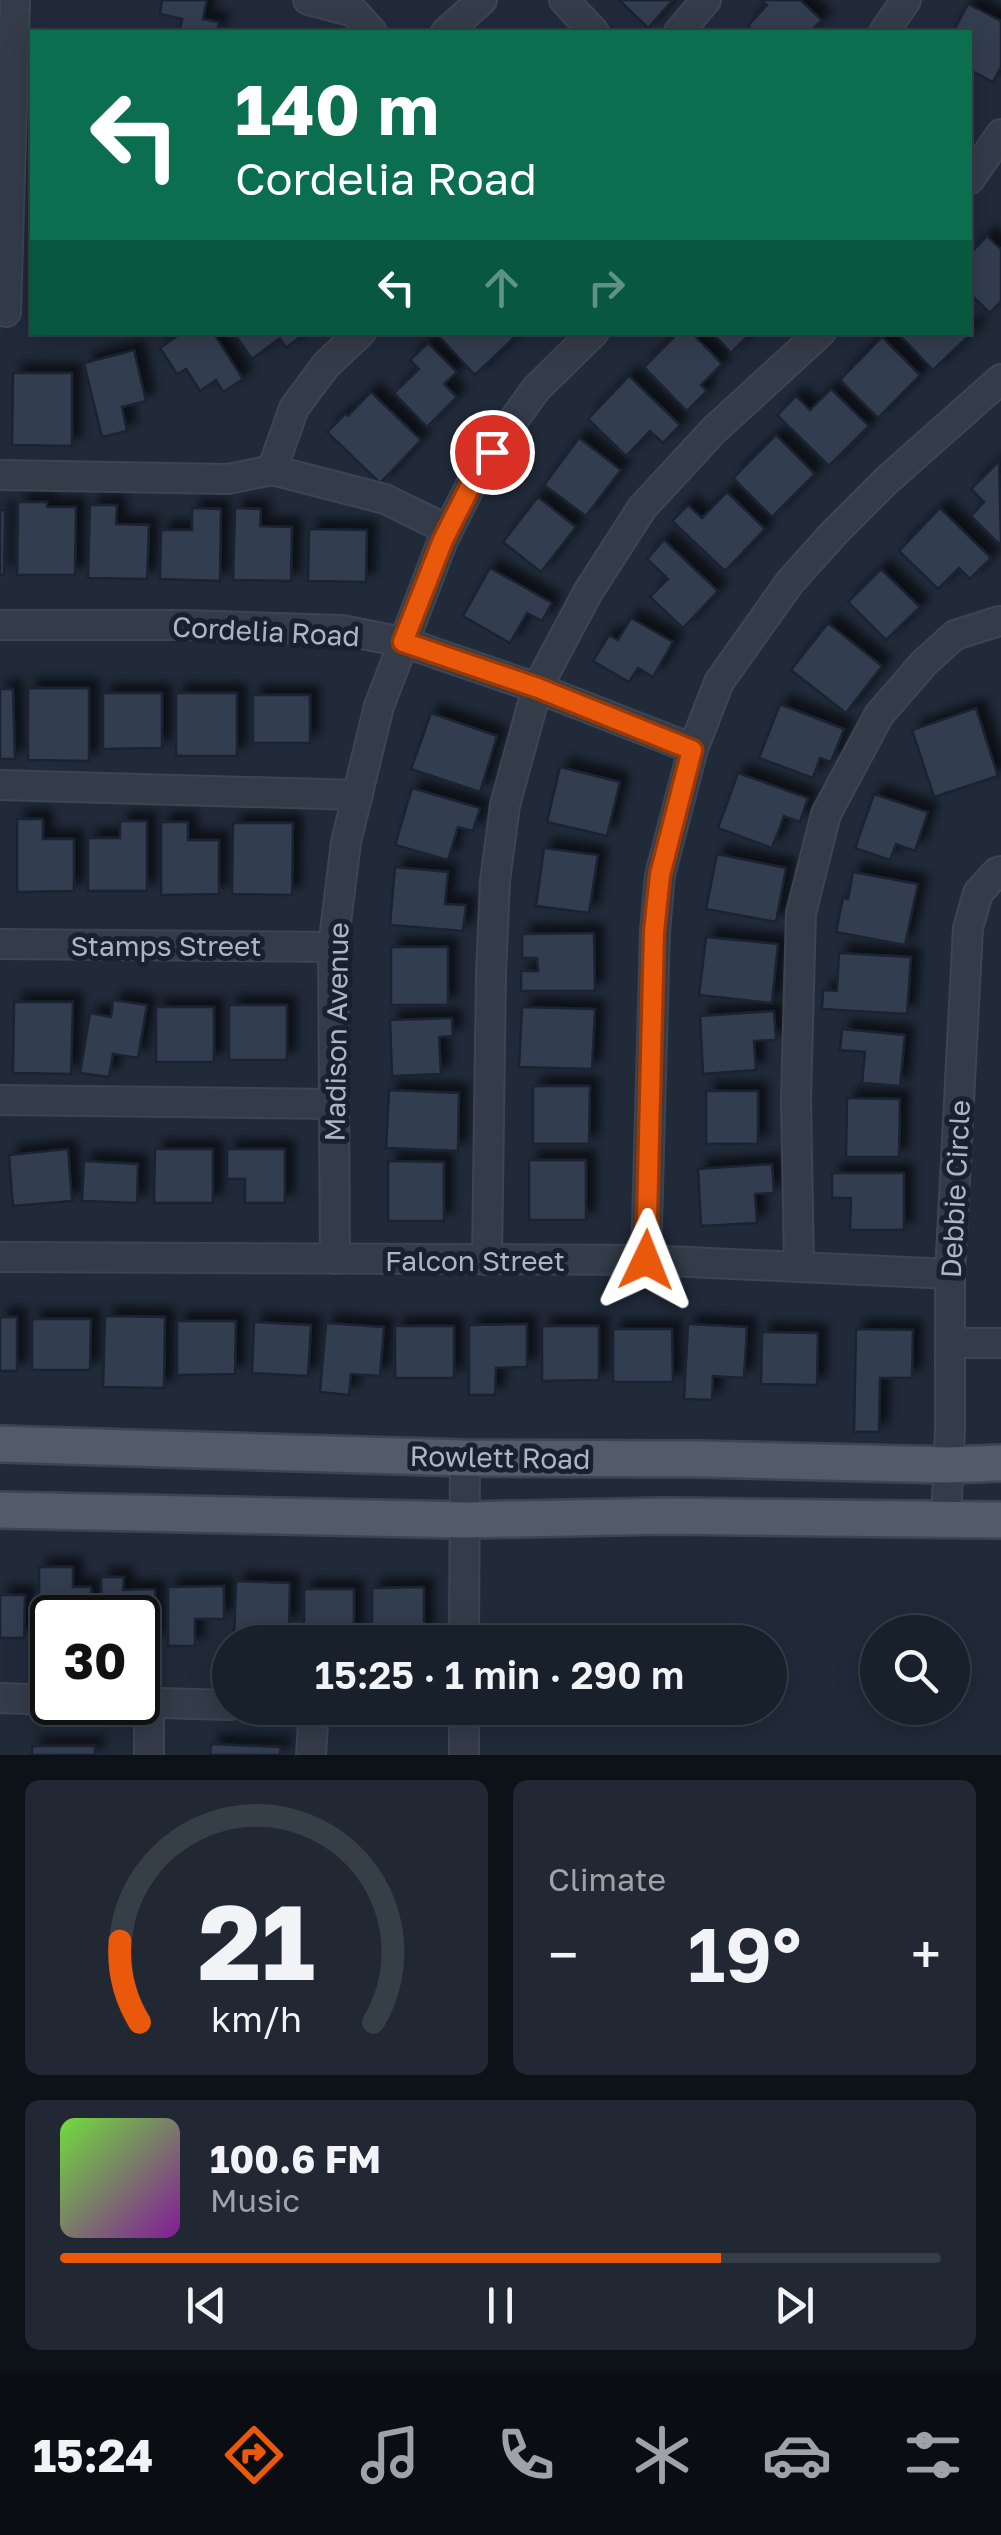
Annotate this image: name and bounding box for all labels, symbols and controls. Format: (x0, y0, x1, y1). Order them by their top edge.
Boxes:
text: 140 m (235, 66, 439, 150)
icon: left (70, 70, 200, 200)
text: Cordelia Road (235, 151, 537, 205)
icon: left (369, 260, 424, 315)
icon: ahead (474, 260, 529, 315)
icon: right (579, 260, 634, 315)
pin (450, 410, 535, 495)
icon: arrive (465, 425, 520, 480)
street label: Cordelia Road (171, 610, 361, 652)
street label: Madison Avenue (318, 922, 354, 1142)
street label: Stamps Street (70, 929, 262, 962)
street label: Debbie Circle (934, 1099, 976, 1279)
position arrow (594, 1208, 698, 1312)
street label: Falcon Street (385, 1244, 565, 1277)
street label: Rowlett Road (409, 1439, 591, 1475)
speed limit sign: 30 (30, 1595, 160, 1725)
map controls (860, 1615, 970, 1725)
button: search (860, 1615, 970, 1725)
text: 15:25 · 1 min · 290 m (315, 1652, 684, 1697)
text: Climate (548, 1860, 666, 1898)
text: 21 (198, 1878, 315, 2003)
text: 19° (688, 1908, 801, 1999)
text: − (548, 1921, 578, 1987)
text: + (911, 1921, 941, 1987)
text: km/h (211, 1997, 302, 2040)
text: 100.6 FM (210, 2136, 381, 2181)
text: Music (210, 2181, 300, 2219)
icon: previous (179, 2278, 234, 2333)
icon: pause (473, 2278, 528, 2333)
icon: next (767, 2278, 822, 2333)
icon: directions (219, 2420, 289, 2490)
icon: music (355, 2420, 425, 2490)
icon: phone (491, 2420, 561, 2490)
icon: climate (627, 2420, 697, 2490)
icon: car (762, 2420, 832, 2490)
icon: filters (898, 2420, 968, 2490)
text: 15:24 (33, 2428, 153, 2482)

